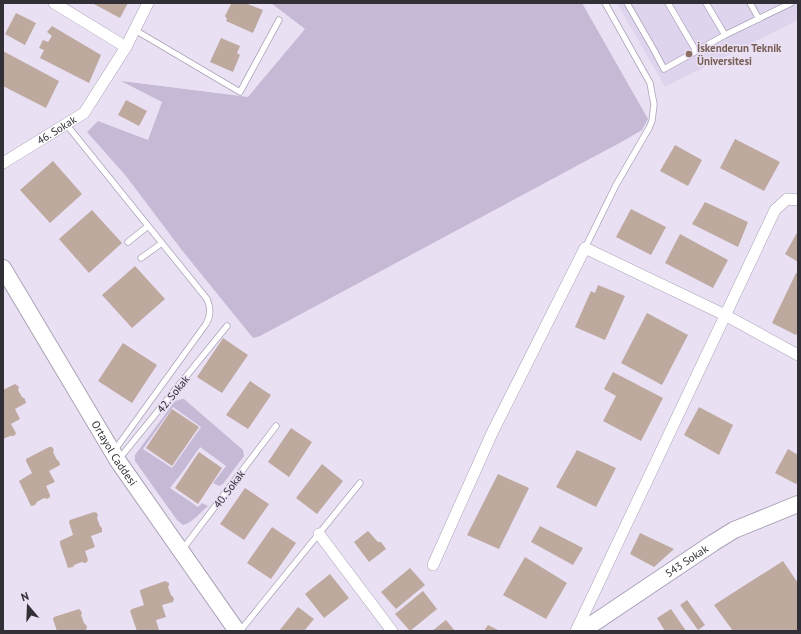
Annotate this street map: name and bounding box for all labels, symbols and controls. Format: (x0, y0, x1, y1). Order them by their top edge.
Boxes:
place label: İskenderun Teknik Üniversitesi (697, 41, 782, 68)
marker: İskenderun Teknik Üniversitesi (684, 49, 694, 59)
street label: 46. Sokak (34, 112, 80, 147)
street label: 42. Sokak (154, 372, 193, 416)
street label: Ortayol Caddesi (88, 418, 140, 488)
street label: 40. Sokak (210, 467, 248, 511)
street label: 543 Sokak (662, 541, 711, 580)
north arrow (8, 586, 48, 626)
text: N (19, 589, 30, 604)

